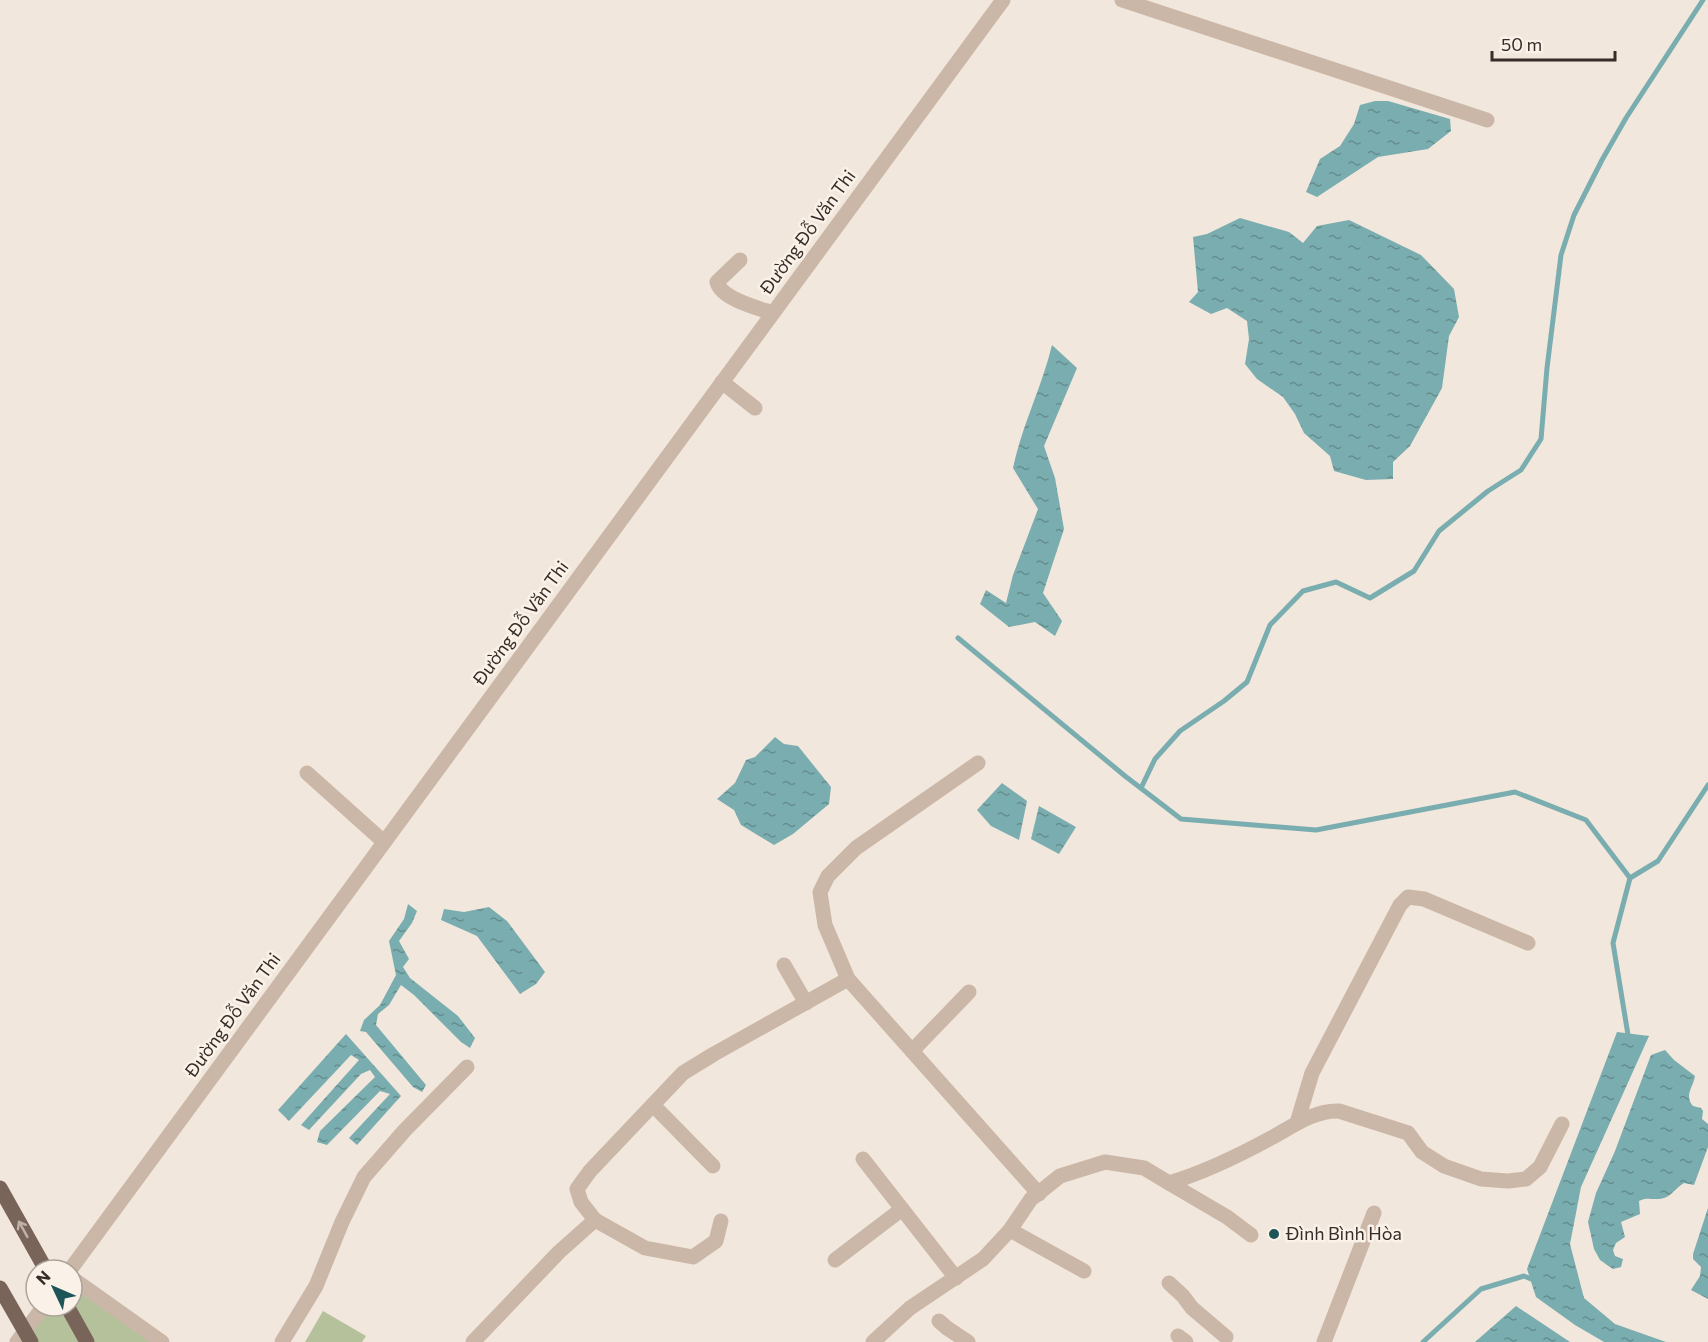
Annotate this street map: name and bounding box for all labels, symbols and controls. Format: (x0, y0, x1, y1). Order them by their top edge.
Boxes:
scale bar (1492, 24, 1615, 62)
text: 50 m (1501, 33, 1542, 55)
street label: Đường Đỗ Văn Thi (754, 165, 860, 299)
street label: Đường Đỗ Văn Thi (467, 556, 573, 690)
street label: Đường Đỗ Văn Thi (179, 948, 285, 1082)
one-way arrow (17, 1221, 29, 1238)
place label: Đình Bình Hòa (1285, 1222, 1402, 1244)
marker: Đình Bình Hòa (1267, 1227, 1281, 1241)
north arrow (24, 1258, 84, 1318)
text: N (32, 1266, 54, 1288)

